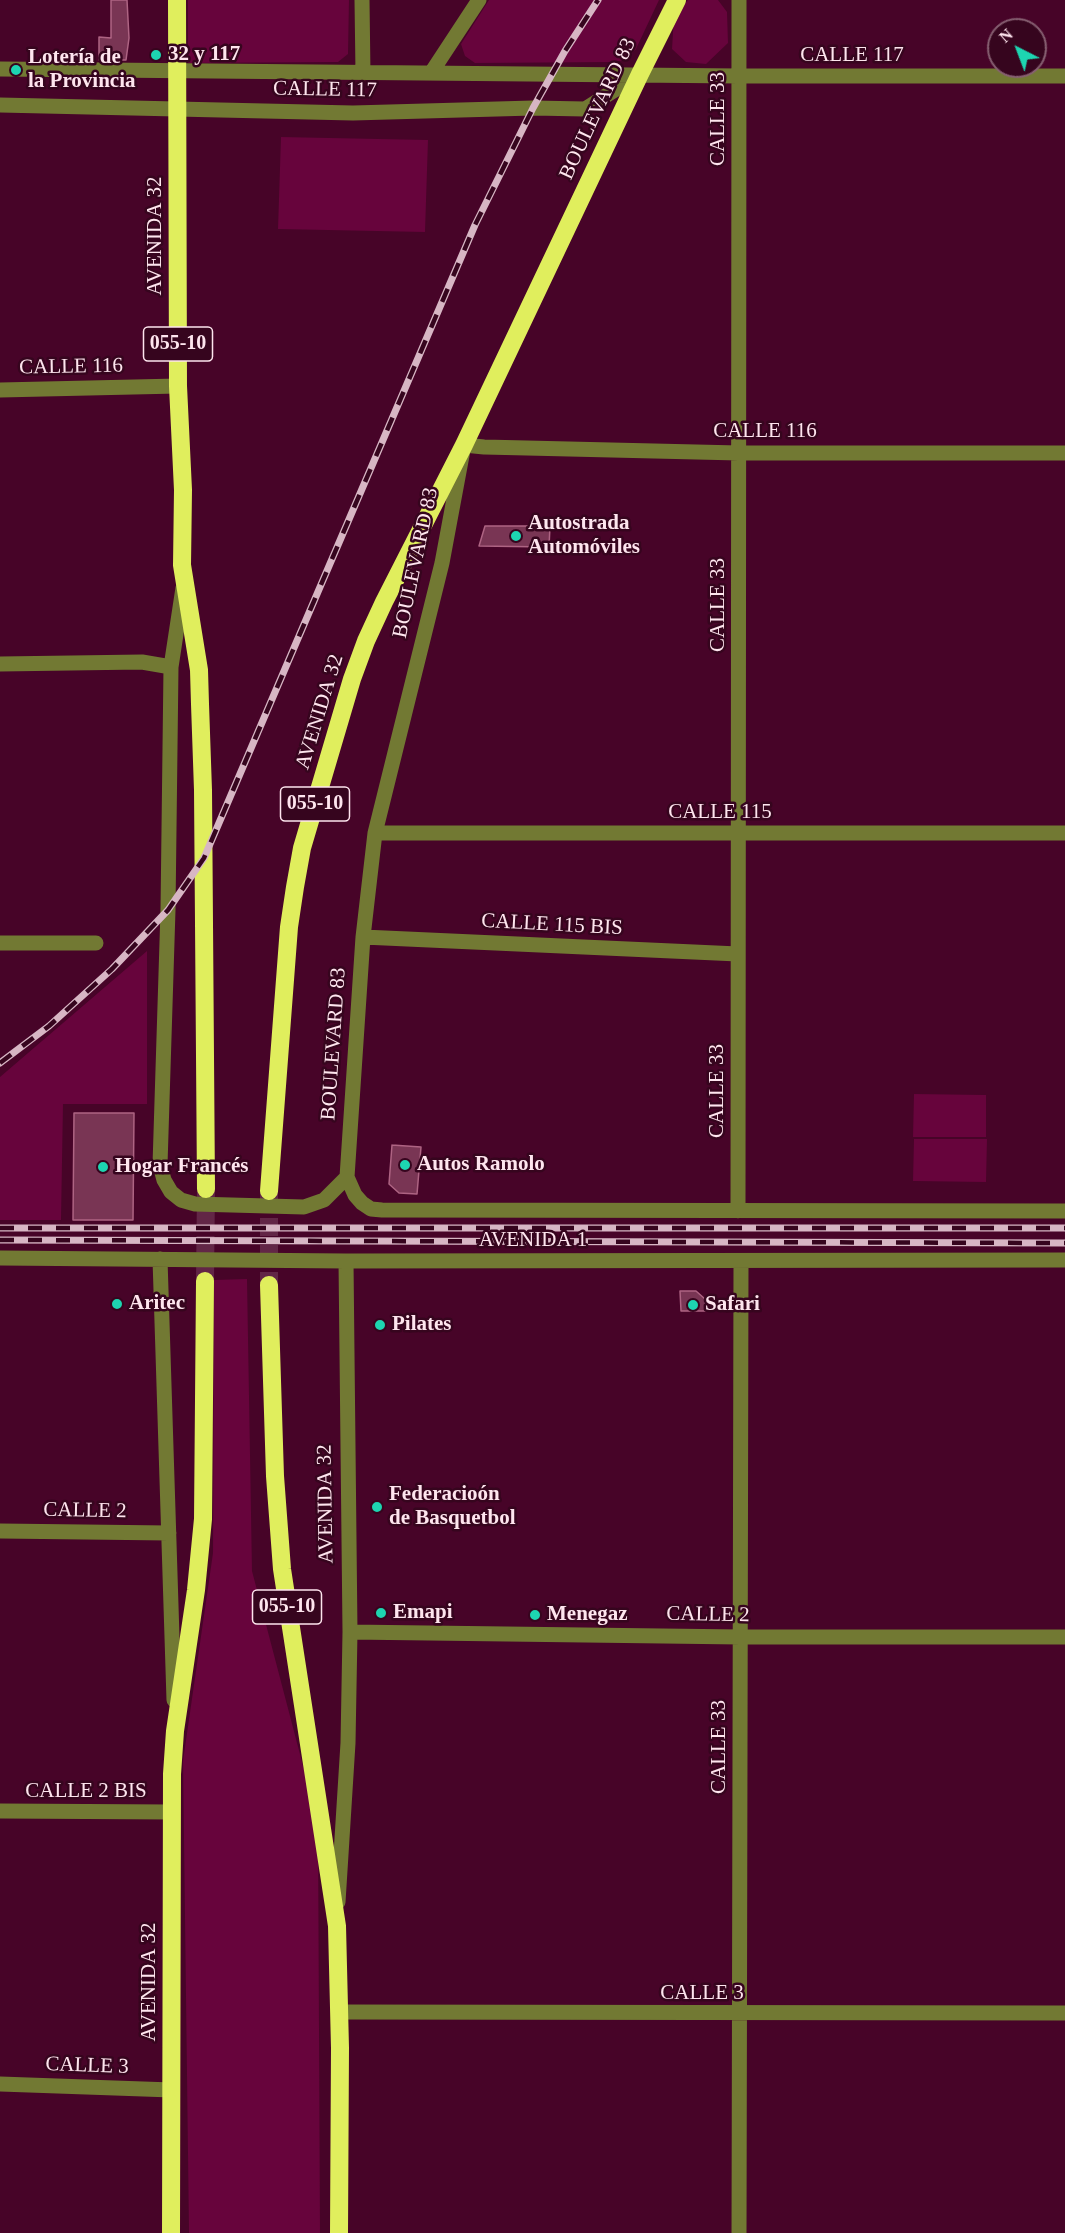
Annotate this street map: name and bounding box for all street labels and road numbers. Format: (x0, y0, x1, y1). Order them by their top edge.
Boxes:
street label: BOULEVARD 83 (554, 34, 642, 184)
street label: CALLE 117 (800, 42, 904, 68)
street label: CALLE 33 (705, 72, 731, 166)
street label: CALLE 117 (273, 76, 377, 104)
street label: AVENIDA 32 (142, 176, 168, 296)
road number: 055-10 (144, 327, 213, 361)
street label: CALLE 116 (19, 353, 123, 381)
street label: CALLE 116 (713, 418, 817, 444)
street label: BOULEVARD 83 (388, 486, 444, 640)
street label: CALLE 33 (705, 558, 731, 652)
street label: AVENIDA 32 (291, 651, 349, 773)
road number: 055-10 (280, 787, 350, 821)
street label: CALLE 115 (668, 799, 772, 825)
street label: CALLE 115 BIS (481, 909, 623, 941)
street label: BOULEVARD 83 (316, 967, 352, 1121)
street label: CALLE 33 (704, 1044, 730, 1138)
street label: AVENIDA 1 (479, 1227, 587, 1253)
street label: AVENIDA 32 (312, 1444, 340, 1564)
street label: CALLE 2 (43, 1498, 127, 1524)
road number: 055-10 (252, 1590, 322, 1624)
street label: CALLE 2 (666, 1602, 750, 1628)
street label: CALLE 33 (706, 1700, 732, 1794)
street label: CALLE 2 BIS (25, 1778, 147, 1804)
street label: AVENIDA 32 (136, 1922, 162, 2042)
street label: CALLE 3 (660, 1980, 744, 2006)
street label: CALLE 3 (45, 2052, 129, 2080)

